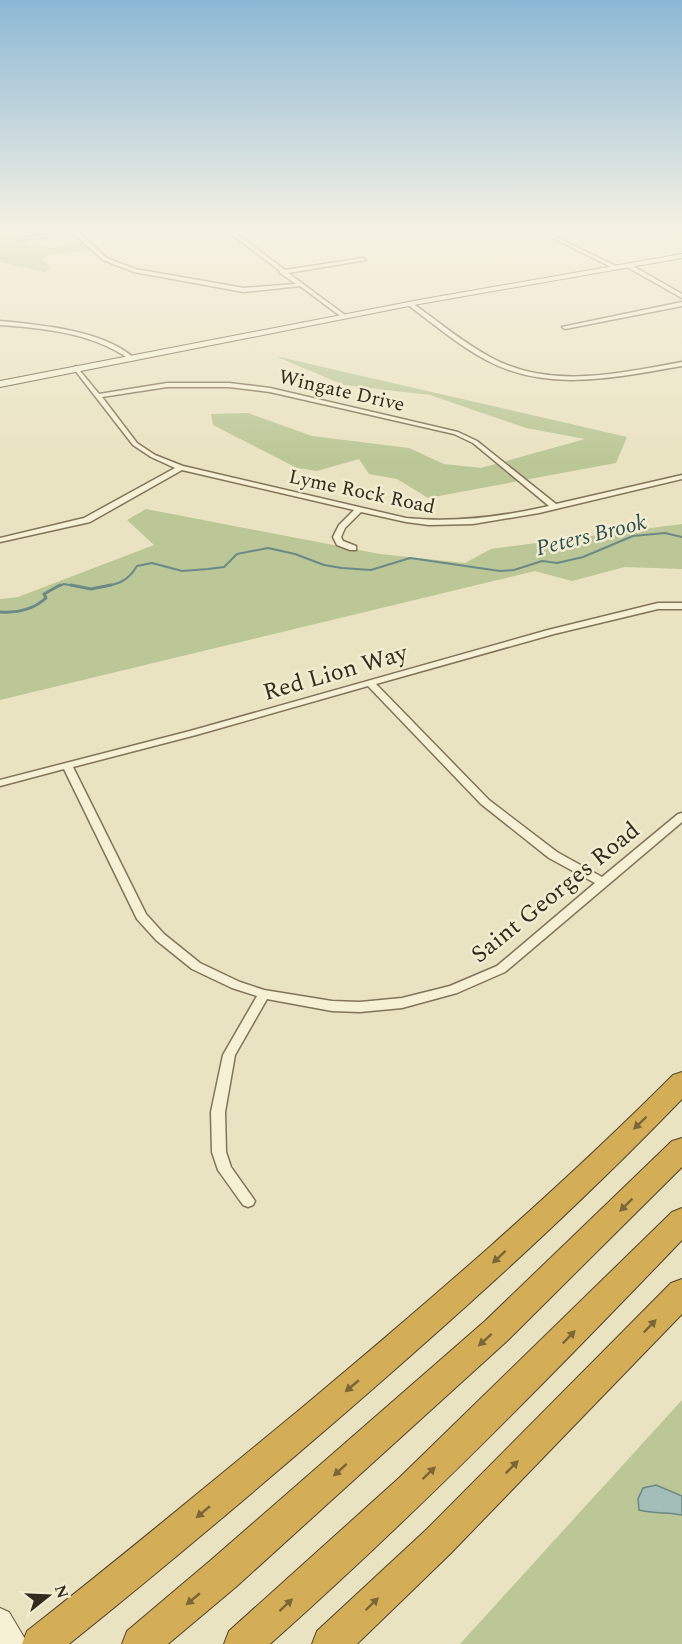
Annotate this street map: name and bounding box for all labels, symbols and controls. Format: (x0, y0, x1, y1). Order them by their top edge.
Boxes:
street label: Wingate Drive (276, 362, 408, 420)
street label: Lyme Rock Road (286, 462, 438, 522)
water label: Peters Brook (532, 506, 650, 565)
street label: Red Lion Way (259, 635, 413, 711)
street label: Saint Georges Road (463, 813, 648, 972)
one-way arrow (634, 1116, 648, 1130)
one-way arrow (619, 1197, 633, 1211)
one-way arrow (492, 1250, 506, 1264)
one-way arrow (643, 1320, 657, 1334)
one-way arrow (561, 1330, 575, 1344)
one-way arrow (478, 1333, 493, 1347)
one-way arrow (344, 1380, 360, 1393)
one-way arrow (504, 1461, 518, 1475)
one-way arrow (333, 1463, 348, 1476)
one-way arrow (421, 1467, 436, 1480)
one-way arrow (196, 1505, 211, 1518)
north arrow (18, 1566, 78, 1626)
text: N (48, 1582, 75, 1602)
one-way arrow (185, 1592, 201, 1605)
one-way arrow (365, 1597, 379, 1611)
one-way arrow (278, 1598, 293, 1612)

